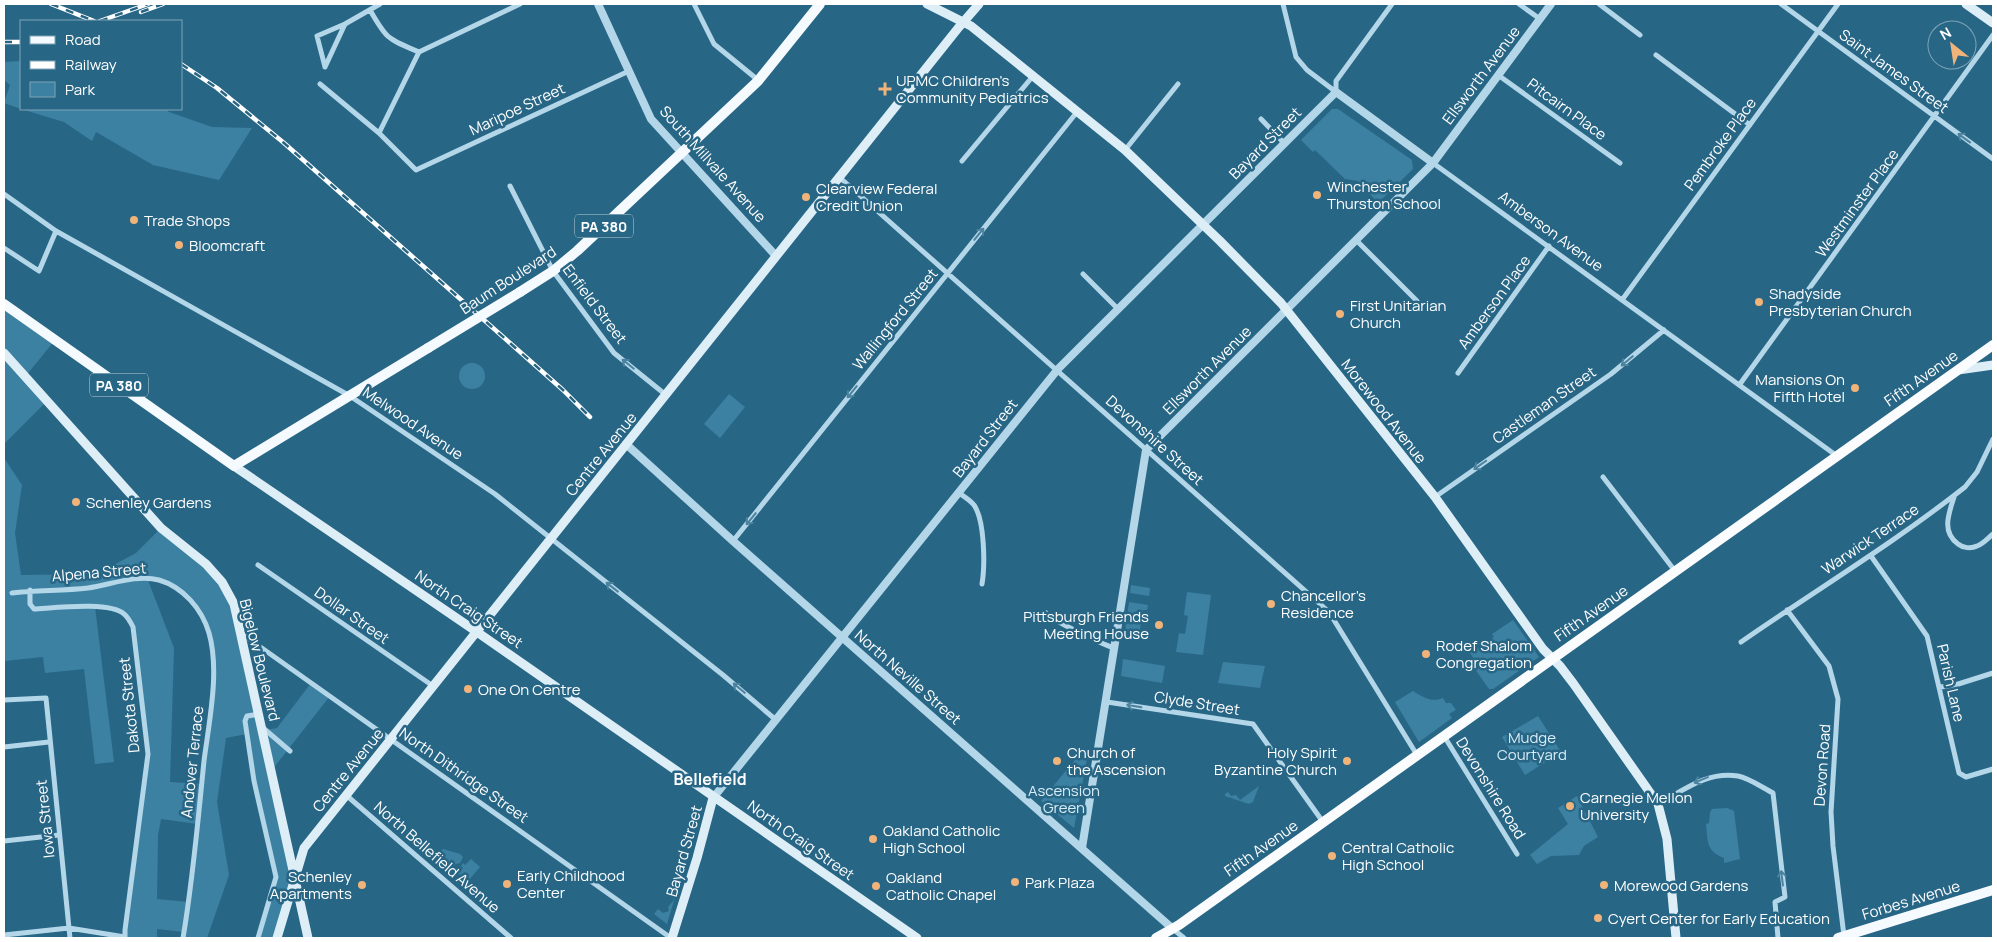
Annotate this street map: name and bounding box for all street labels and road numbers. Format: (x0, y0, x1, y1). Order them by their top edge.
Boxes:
street label: Ellsworth Avenue (1437, 21, 1525, 128)
street label: Saint James Street (1835, 24, 1953, 118)
street label: Pitcairn Place (1523, 73, 1611, 145)
street label: Maripoe Street (466, 78, 568, 140)
street label: Pembroke Place (1679, 93, 1761, 195)
street label: South Millvale Avenue (655, 101, 771, 227)
street label: Bayard Street (1224, 102, 1306, 184)
street label: Westminster Place (1810, 144, 1904, 262)
street label: Amberson Avenue (1494, 186, 1608, 276)
road number: PA 380 (575, 215, 633, 238)
street label: Baum Boulevard (456, 241, 560, 319)
street label: Amberson Place (1453, 251, 1535, 353)
street label: Enfield Street (558, 260, 632, 348)
street label: Wallingford Street (847, 264, 943, 374)
street label: Ellsworth Avenue (1158, 321, 1256, 419)
street label: Fifth Avenue (1880, 345, 1962, 411)
street label: Morewood Avenue (1337, 354, 1432, 468)
street label: Castleman Street (1488, 361, 1600, 449)
road number: PA 380 (90, 374, 148, 396)
street label: Melwood Avenue (359, 382, 468, 465)
street label: Devonshire Street (1102, 390, 1208, 490)
street label: Bayard Street (948, 394, 1022, 482)
street label: Centre Avenue (561, 407, 642, 500)
street label: Warwick Terrace (1817, 499, 1923, 579)
street label: Alpena Street (51, 557, 147, 587)
street label: North Craig Street (411, 565, 527, 653)
street label: Fifth Avenue (1550, 580, 1632, 646)
street label: Dollar Street (310, 582, 394, 648)
street label: Bigelow Boulevard (235, 597, 285, 723)
street label: North Neville Street (850, 625, 966, 729)
street label: Parish Lane (1932, 642, 1970, 724)
street label: Dakota Street (114, 656, 144, 754)
street label: Clyde Street (1153, 686, 1241, 720)
street label: Andover Terrace (176, 705, 208, 819)
street label: North Dithridge Street (395, 722, 533, 828)
street label: Centre Avenue (308, 723, 389, 816)
street label: Devon Road (1809, 723, 1835, 807)
street label: Devonshire Road (1451, 733, 1531, 843)
street label: Iowa Street (30, 779, 60, 859)
street label: North Craig Street (743, 795, 859, 885)
street label: North Bellefield Avenue (369, 796, 505, 918)
street label: Bayard Street (661, 803, 707, 899)
street label: Fifth Avenue (1220, 815, 1302, 881)
street label: Forbes Avenue (1859, 875, 1963, 925)

